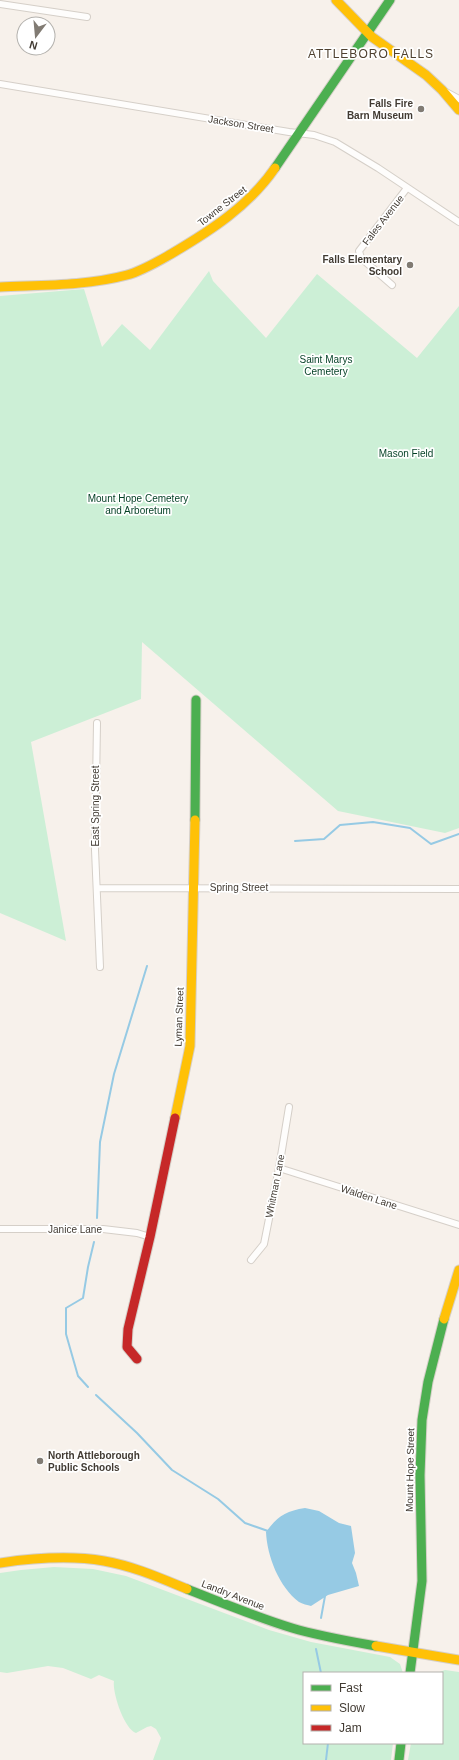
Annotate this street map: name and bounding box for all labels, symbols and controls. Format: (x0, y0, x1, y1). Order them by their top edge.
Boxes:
north arrow (16, 16, 56, 56)
text: N (28, 39, 39, 52)
district label: ATTLEBORO FALLS (308, 47, 434, 61)
place label: Falls Fire Barn Museum (347, 98, 413, 121)
marker: Falls Fire Barn Museum (416, 104, 426, 114)
street label: Jackson Street (207, 113, 275, 135)
street label: Towne Street (196, 184, 249, 228)
street label: Fales Avenue (360, 192, 406, 247)
place label: Falls Elementary School (323, 254, 402, 277)
marker: Falls Elementary School (405, 260, 415, 270)
park label: Saint Marys Cemetery (300, 354, 352, 377)
park label: Mason Field (379, 448, 433, 459)
park label: Mount Hope Cemetery and Arboretum (88, 493, 188, 516)
street label: East Spring Street (90, 765, 101, 847)
street label: Spring Street (210, 882, 268, 893)
street label: Lyman Street (172, 987, 186, 1047)
street label: Whitman Lane (263, 1153, 287, 1219)
street label: Walden Lane (339, 1183, 399, 1211)
street label: Janice Lane (48, 1224, 102, 1235)
street label: Mount Hope Street (404, 1428, 416, 1512)
place label: North Attleborough Public Schools (48, 1450, 140, 1473)
marker: North Attleborough Public Schools (35, 1456, 45, 1466)
street label: Landry Avenue (200, 1578, 266, 1612)
legend (303, 1672, 443, 1744)
text: Fast (339, 1681, 363, 1695)
text: Slow (339, 1701, 365, 1715)
text: Jam (339, 1721, 362, 1735)

